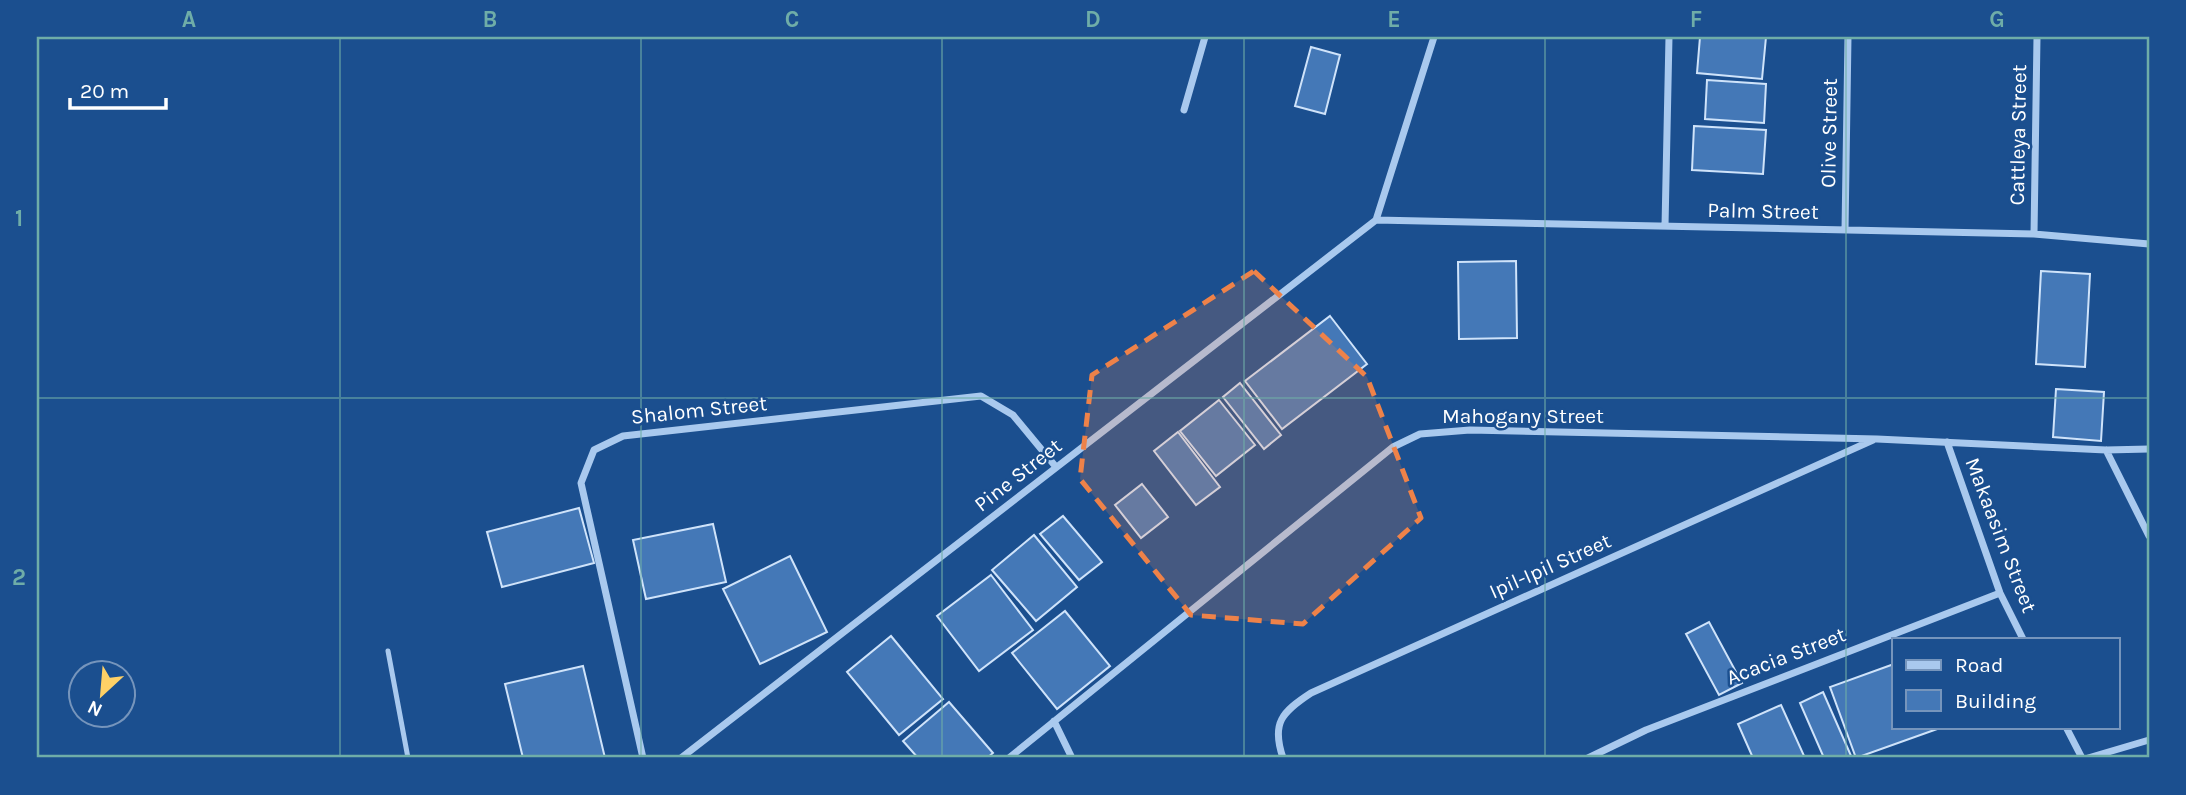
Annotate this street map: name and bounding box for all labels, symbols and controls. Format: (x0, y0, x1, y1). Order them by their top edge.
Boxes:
text: A (182, 6, 196, 33)
text: B (483, 6, 497, 33)
text: C (785, 6, 799, 33)
text: D (1085, 6, 1101, 33)
text: E (1387, 6, 1401, 33)
text: F (1690, 6, 1702, 33)
text: G (1989, 6, 2005, 33)
street label: Cattleya Street (2005, 64, 2031, 206)
scale bar (70, 66, 166, 110)
street label: Olive Street (1816, 78, 1842, 188)
text: 20 m (80, 79, 129, 103)
street label: Palm Street (1707, 198, 1819, 224)
text: 1 (15, 205, 23, 232)
street label: Shalom Street (630, 391, 768, 429)
street label: Mahogany Street (1442, 404, 1604, 428)
street label: Pine Street (970, 433, 1066, 516)
street label: Makaasim Street (1960, 454, 2042, 616)
street label: Ipil-Ipil Street (1485, 528, 1615, 604)
text: 2 (12, 564, 26, 591)
street label: Acacia Street (1723, 622, 1849, 690)
legend (1892, 638, 2120, 728)
text: Road (1955, 653, 2003, 677)
north arrow (66, 658, 136, 728)
text: Building (1955, 689, 2036, 713)
text: N (84, 696, 106, 721)

